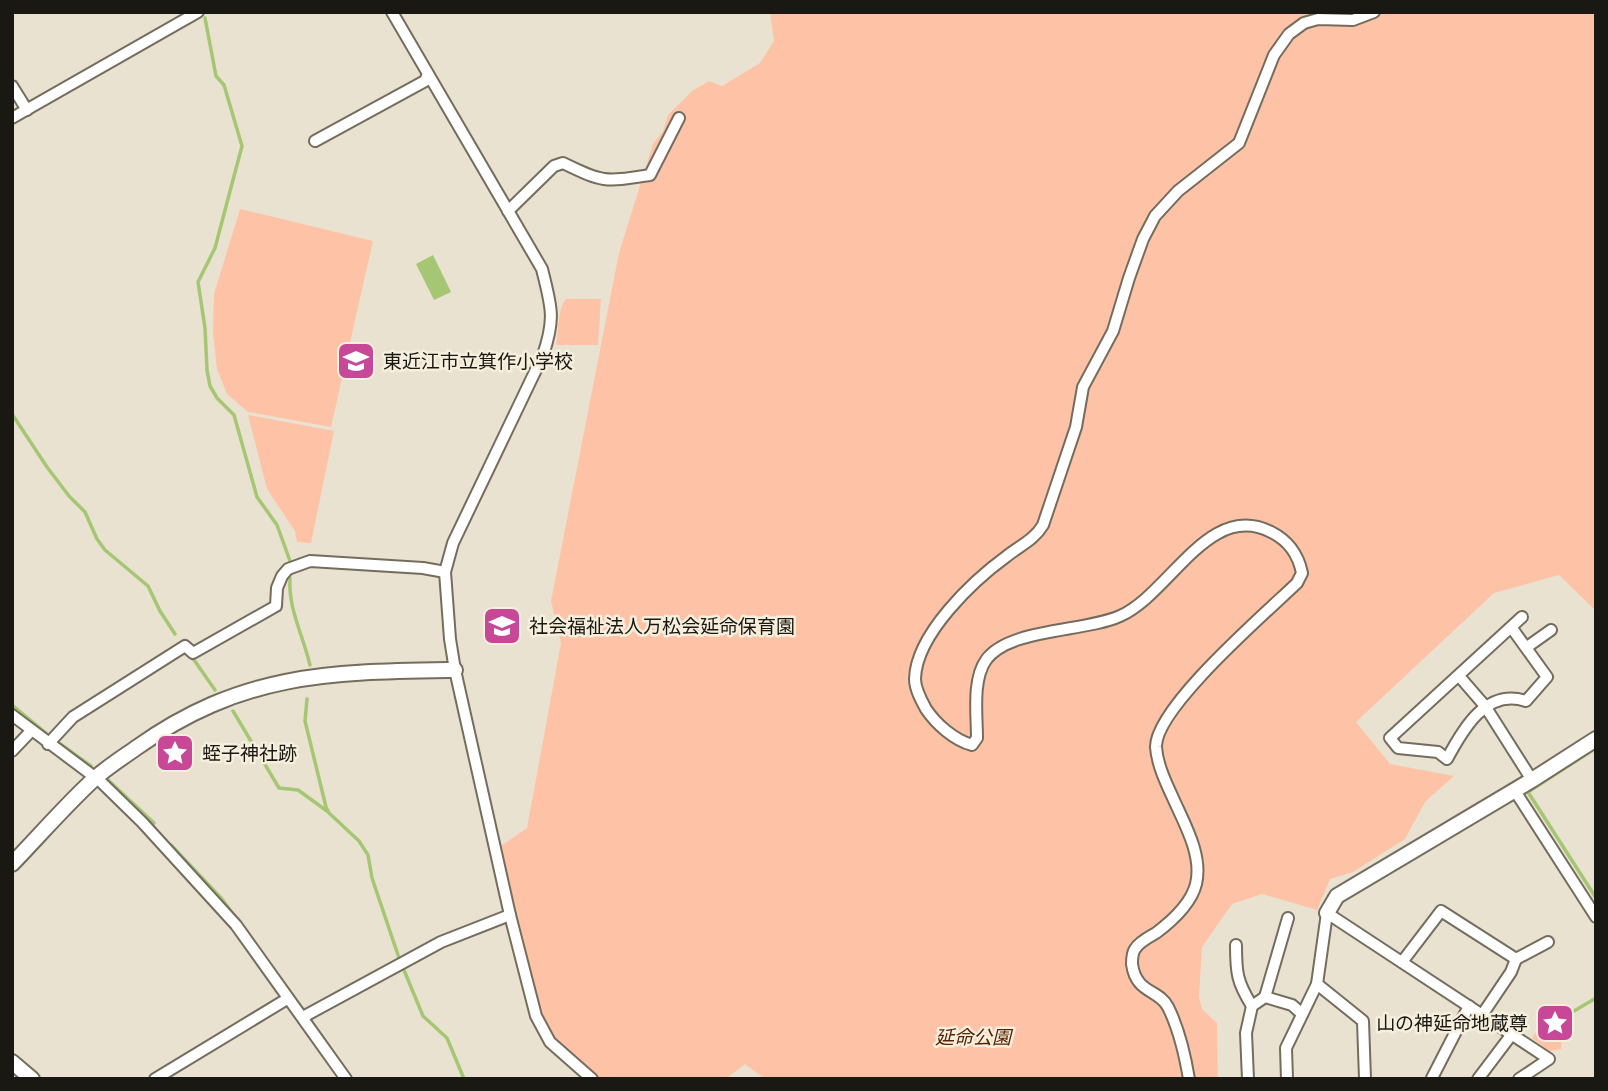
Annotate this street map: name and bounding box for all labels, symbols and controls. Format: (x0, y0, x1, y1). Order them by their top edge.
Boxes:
school or university icon: 東近江市立箕作小学校 (335, 340, 377, 382)
place label: 東近江市立箕作小学校 (383, 346, 573, 374)
school or university icon: 社会福祉法人万松会延命保育園 (481, 605, 523, 647)
place label: 社会福祉法人万松会延命保育園 (529, 611, 795, 639)
place icon: 蛭子神社跡 (154, 732, 196, 774)
place label: 蛭子神社跡 (202, 738, 297, 766)
place icon: 山の神延命地蔵尊 (1534, 1002, 1576, 1044)
place label: 山の神延命地蔵尊 (1376, 1008, 1528, 1036)
park label: 延命公園 (935, 1022, 1014, 1050)

